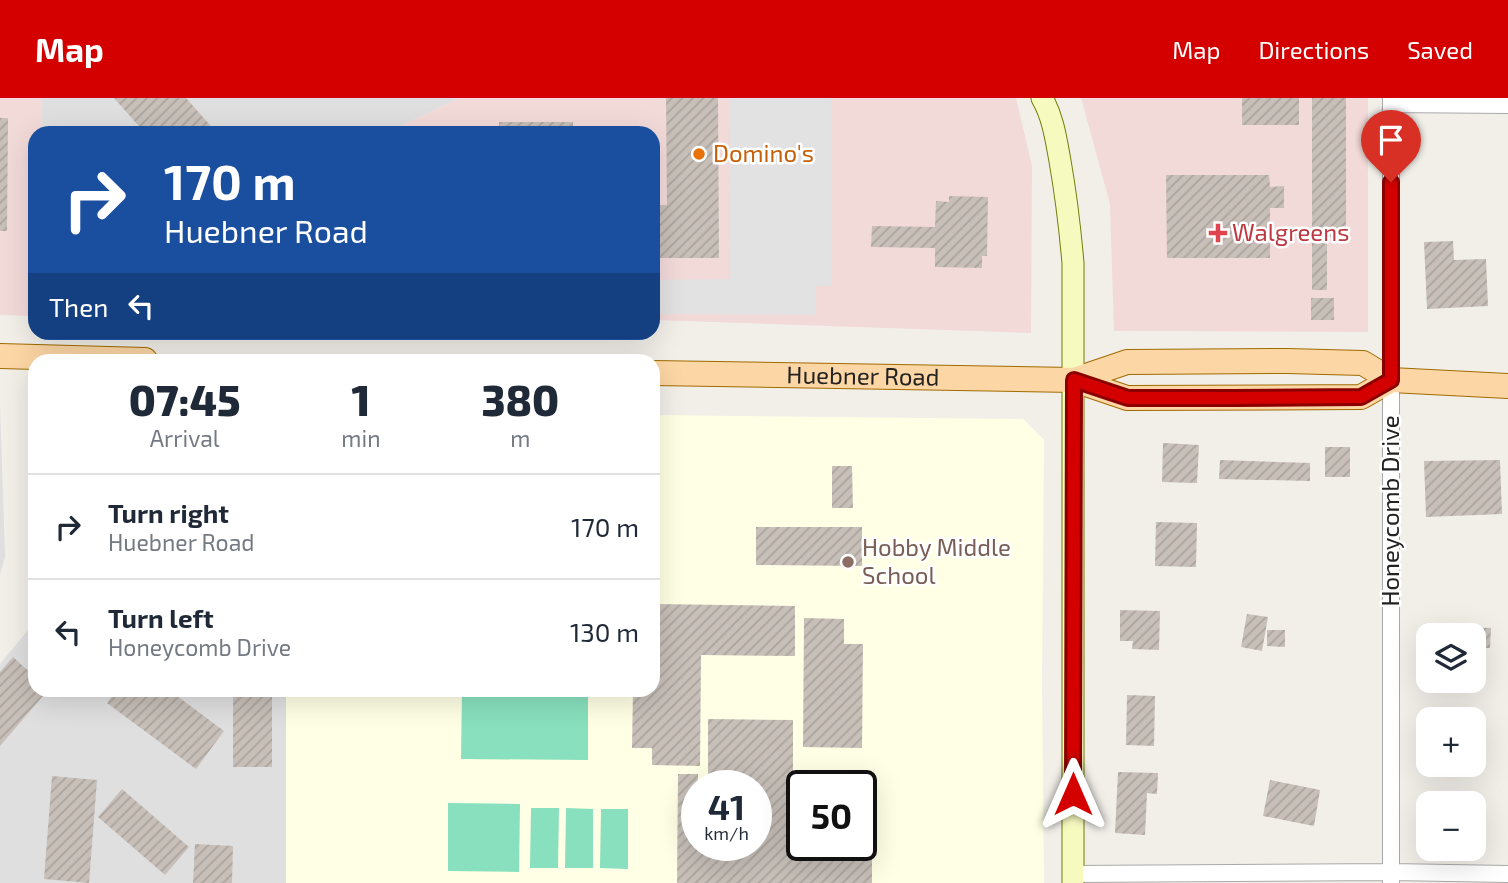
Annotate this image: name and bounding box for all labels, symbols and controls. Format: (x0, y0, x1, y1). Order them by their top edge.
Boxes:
text: Map (35, 29, 104, 69)
text: Map (1172, 35, 1220, 64)
text: Directions (1258, 35, 1369, 64)
text: Saved (1407, 35, 1473, 64)
pin (1361, 110, 1421, 182)
icon: arrive (1372, 121, 1410, 159)
place label: Domino's (713, 138, 814, 167)
marker: Domino's (691, 146, 707, 162)
text: 170 m (164, 151, 296, 210)
icon: right (49, 154, 140, 245)
text: Huebner Road (164, 211, 368, 249)
place label: Walgreens (1232, 217, 1349, 246)
marker: Walgreens (1210, 225, 1226, 241)
icon: left (122, 287, 160, 325)
text: Then (49, 291, 108, 322)
street label: Huebner Road (786, 359, 940, 391)
text: 07:45 (129, 374, 241, 424)
text: 1 (351, 374, 370, 424)
text: 380 (481, 374, 559, 424)
street label: Honeycomb Drive (1375, 415, 1404, 607)
text: Arrival (150, 424, 220, 452)
text: min (341, 424, 381, 452)
text: m (510, 424, 530, 452)
text: Turn right (108, 497, 229, 528)
icon: right (49, 508, 87, 546)
text: 170 m (571, 511, 639, 542)
text: Huebner Road (108, 528, 255, 556)
place label: Hobby Middle School (862, 532, 1011, 589)
marker: Hobby Middle School (840, 554, 856, 570)
text: Turn left (108, 602, 214, 633)
icon: left (49, 613, 87, 651)
text: 130 m (570, 616, 639, 647)
map controls (1416, 623, 1486, 861)
button: layers (1416, 623, 1486, 693)
text: Honeycomb Drive (108, 633, 291, 661)
button: + (1416, 707, 1486, 777)
position arrow (1036, 757, 1110, 831)
speed limit sign: 50 (786, 770, 877, 861)
text: 41 (708, 785, 745, 827)
button: − (1416, 791, 1486, 861)
text: km/h (704, 822, 749, 844)

